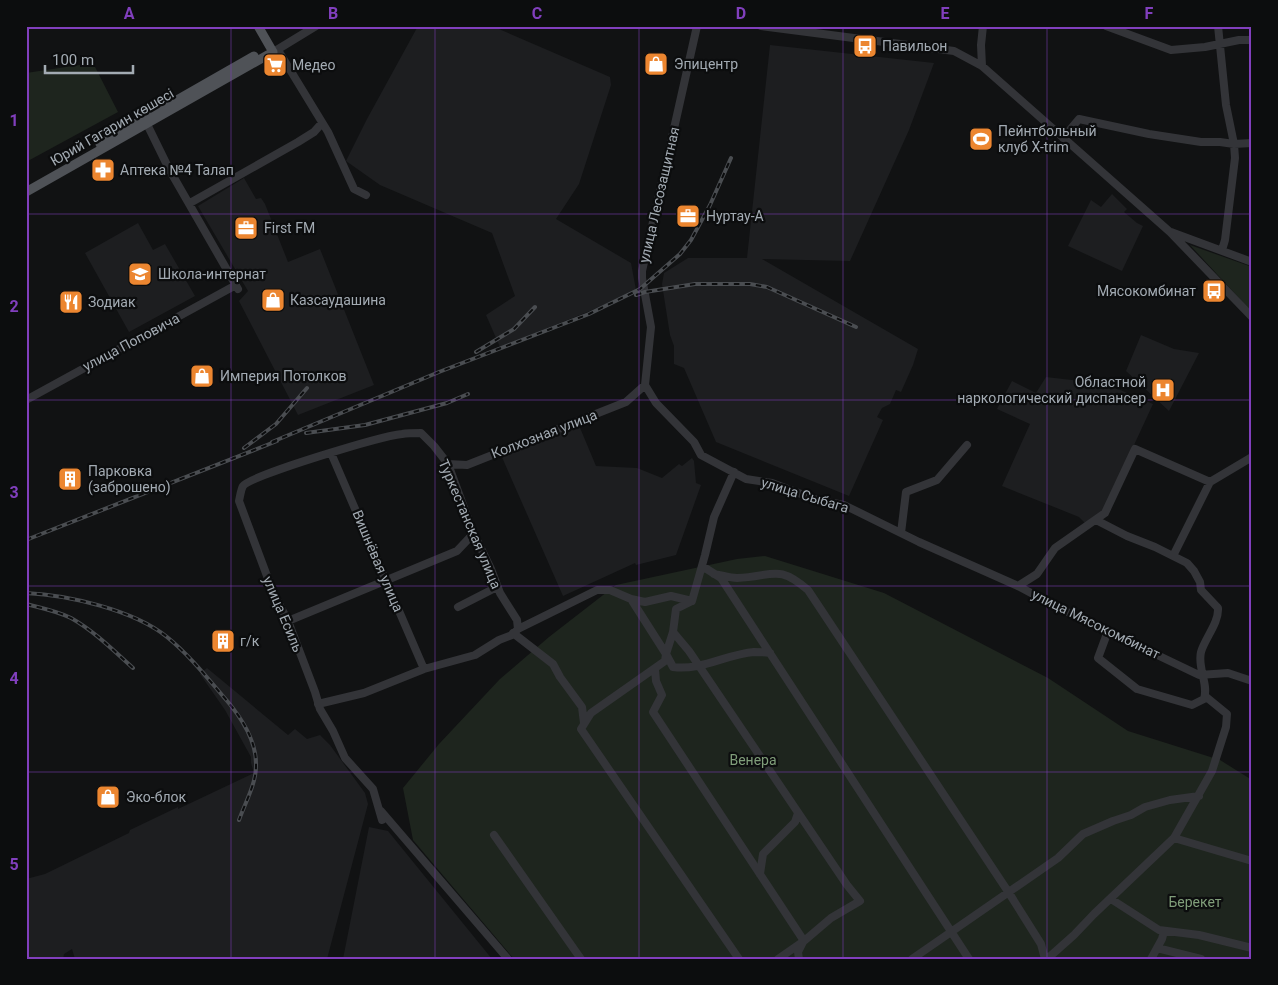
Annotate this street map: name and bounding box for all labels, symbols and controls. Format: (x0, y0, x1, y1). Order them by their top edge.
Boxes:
text: A (124, 4, 135, 23)
text: B (328, 4, 338, 23)
text: C (532, 4, 542, 23)
text: D (736, 4, 746, 23)
text: E (941, 4, 950, 23)
text: F (1145, 4, 1154, 23)
bus stop icon: Павильон (852, 33, 878, 59)
place label: Павильон (882, 38, 947, 54)
scale bar (45, 42, 132, 74)
text: 100 m (52, 51, 94, 69)
shop icon: Эпицентр (643, 51, 669, 77)
supermarket icon: Медео (262, 52, 288, 78)
place label: Эпицентр (674, 56, 738, 72)
place label: Медео (292, 57, 336, 73)
street label: Юрий Гагарин көшесі (47, 85, 177, 169)
text: 1 (9, 111, 19, 130)
place label: Пейнтбольный клуб X-trim (998, 123, 1097, 155)
street label: улица Лесозащитная (636, 125, 682, 265)
sports icon: Пейнтбольный клуб X-trim (968, 126, 994, 152)
pharmacy icon: Аптека №4 Талап (90, 157, 116, 183)
place label: Аптека №4 Талап (120, 162, 234, 178)
office icon: Нуртау-А (675, 203, 701, 229)
place label: Нуртау-А (706, 208, 764, 224)
office icon: First FM (233, 215, 259, 241)
place label: First FM (264, 220, 315, 236)
school or university icon: Школа-интернат (127, 261, 153, 287)
place label: Школа-интернат (158, 266, 266, 282)
bus stop icon: Мясокомбинат (1201, 278, 1227, 304)
place label: Мясокомбинат (1097, 283, 1196, 299)
shop icon: Казсаудашина (260, 287, 286, 313)
restaurant icon: Зодиак (58, 289, 84, 315)
place label: Казсаудашина (290, 292, 386, 308)
place label: Зодиак (88, 294, 136, 310)
text: 2 (9, 297, 19, 316)
street label: улица Поповича (80, 310, 182, 374)
shop icon: Империя Потолков (189, 363, 215, 389)
place label: Империя Потолков (220, 368, 347, 384)
place label: Областной наркологический диспансер (957, 374, 1146, 406)
hospital icon: Областной наркологический диспансер (1150, 377, 1176, 403)
street label: Колхозная улица (489, 406, 599, 462)
street label: Туркестанская улица (435, 457, 505, 591)
place label: Парковка (заброшено) (88, 463, 171, 496)
building icon: Парковка (заброшено) (57, 466, 83, 492)
street label: улица Сыбага (759, 474, 851, 516)
text: 3 (9, 483, 19, 502)
street label: Вишнёвая улица (349, 508, 407, 614)
street label: улица Есиль (260, 574, 306, 654)
street label: улица Мясокомбинат (1029, 586, 1163, 662)
building icon: г/к (210, 628, 236, 654)
place label: г/к (240, 633, 260, 649)
text: 4 (9, 669, 19, 688)
park label: Венера (729, 752, 777, 768)
shop icon: Эко-блок (95, 784, 121, 810)
place label: Эко-блок (126, 789, 187, 805)
text: 5 (9, 855, 19, 874)
park label: Берекет (1168, 894, 1222, 910)

